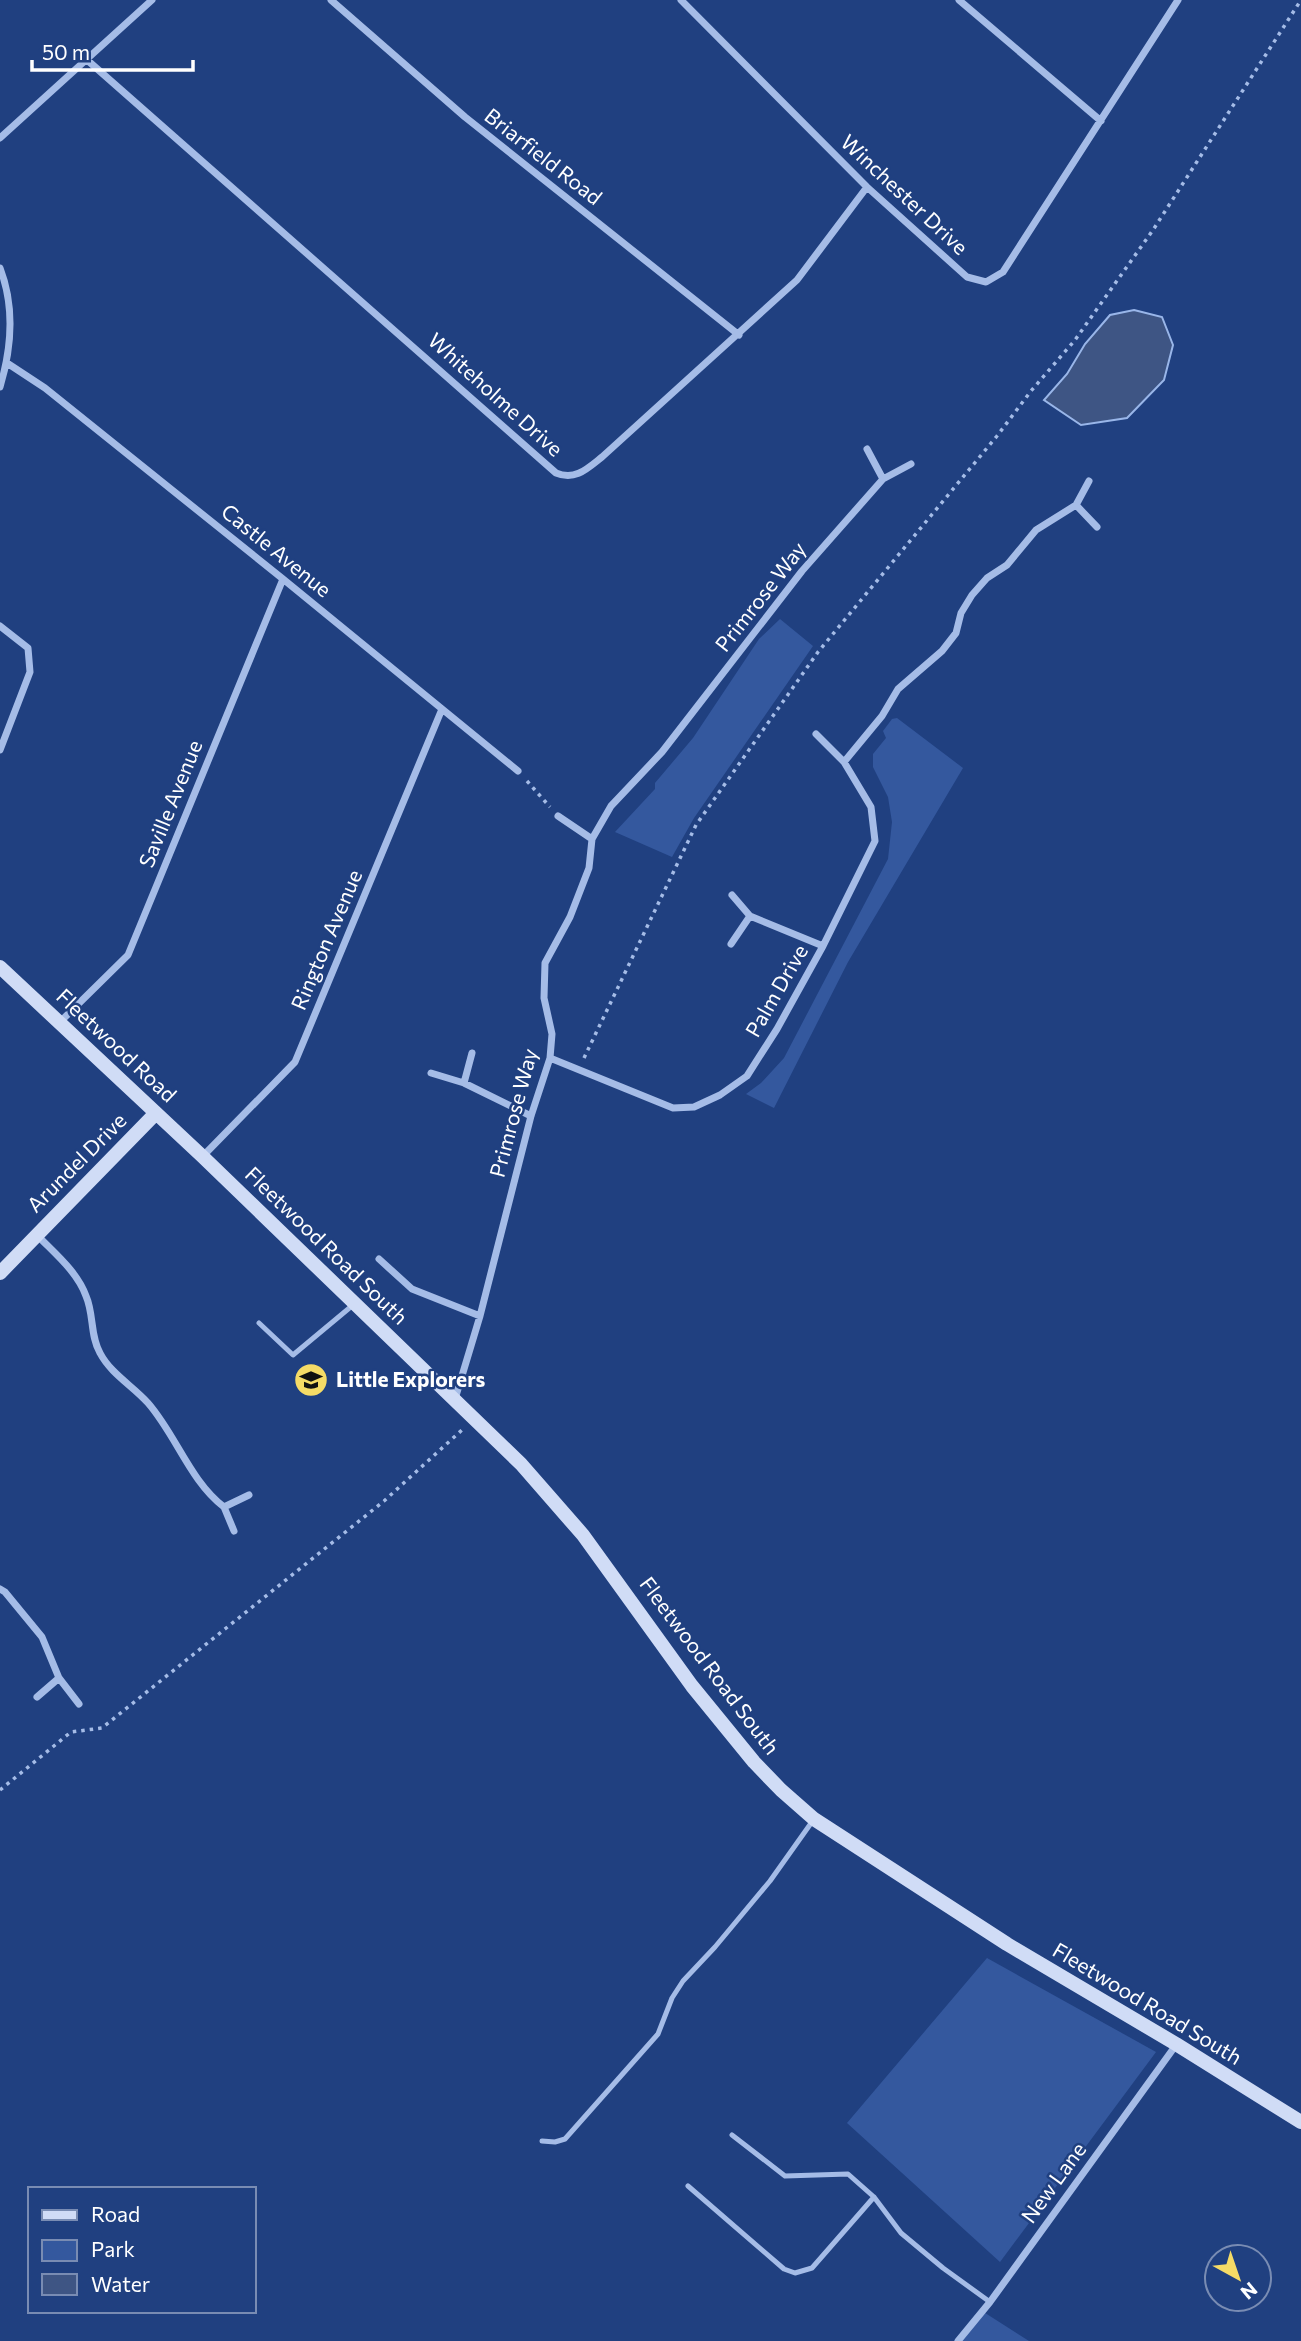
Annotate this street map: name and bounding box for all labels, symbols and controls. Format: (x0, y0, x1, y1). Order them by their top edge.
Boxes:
scale bar (32, 28, 192, 72)
text: 50 m (42, 39, 90, 64)
street label: Briarfield Road (480, 102, 608, 209)
street label: Winchester Drive (836, 129, 974, 259)
street label: Whiteholme Drive (424, 327, 568, 461)
street label: Castle Avenue (217, 498, 337, 602)
street label: Primrose Way (709, 536, 810, 656)
street label: Saville Avenue (133, 736, 206, 871)
street label: Rington Avenue (285, 866, 366, 1013)
street label: Palm Drive (739, 940, 812, 1041)
street label: Fleetwood Road (52, 983, 182, 1107)
street label: Primrose Way (483, 1045, 542, 1180)
street label: Arundel Drive (21, 1107, 131, 1217)
street label: Fleetwood Road South (241, 1161, 413, 1329)
school or university icon: Little Explorers (292, 1361, 330, 1399)
place label: Little Explorers (336, 1366, 486, 1391)
street label: Fleetwood Road South (635, 1571, 785, 1759)
street label: Fleetwood Road South (1049, 1936, 1247, 2069)
street label: New Lane (1015, 2137, 1090, 2227)
legend (28, 2187, 256, 2313)
text: Road (91, 2201, 140, 2226)
text: Park (91, 2236, 135, 2261)
north arrow (1203, 2243, 1273, 2313)
text: Water (91, 2271, 150, 2296)
text: N (1236, 2278, 1262, 2305)

